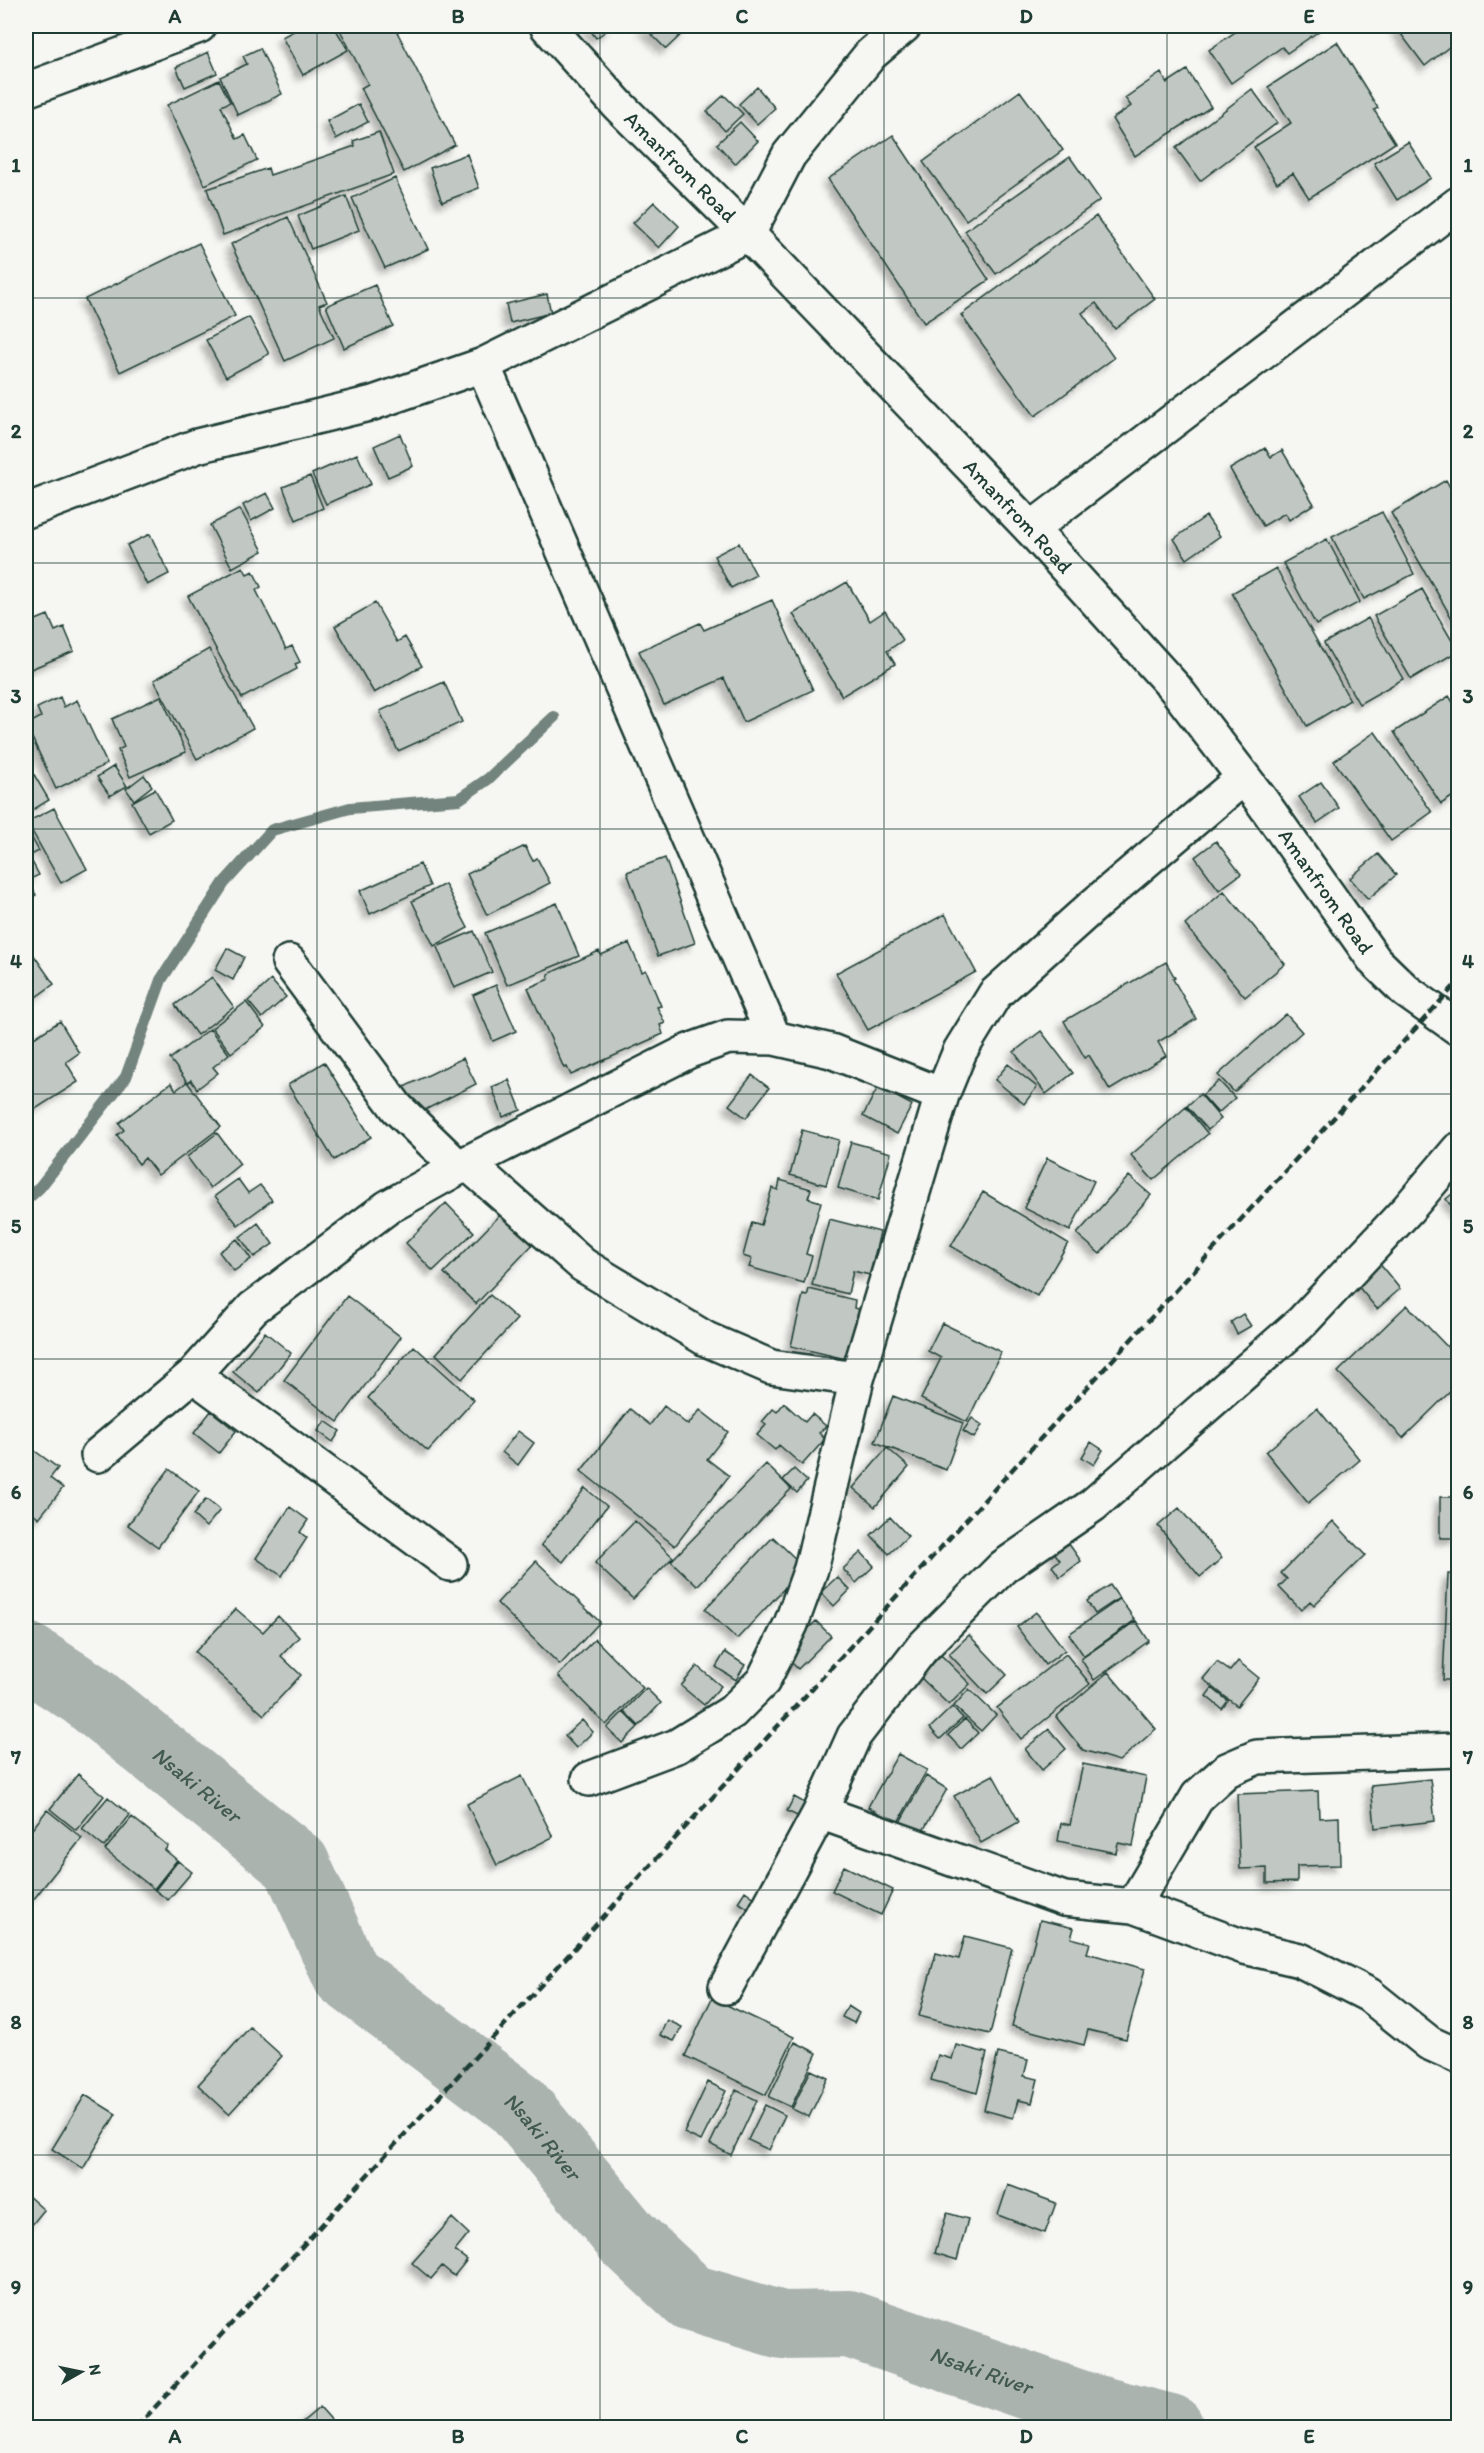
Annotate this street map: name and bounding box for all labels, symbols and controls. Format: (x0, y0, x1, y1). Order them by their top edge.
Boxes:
text: A (168, 4, 182, 28)
text: B (452, 4, 465, 28)
text: C (736, 4, 749, 28)
text: D (1019, 4, 1033, 28)
text: E (1303, 4, 1315, 28)
street label: Amanfrom Road (619, 106, 742, 228)
text: 1 (11, 153, 21, 177)
text: 1 (1463, 153, 1473, 177)
text: 2 (11, 419, 22, 443)
text: 2 (1463, 419, 1474, 443)
street label: Amanfrom Road (959, 454, 1078, 579)
text: 3 (11, 684, 22, 708)
text: 3 (1463, 684, 1474, 708)
street label: Amanfrom Road (1273, 824, 1379, 959)
text: 4 (10, 949, 22, 973)
text: 4 (1462, 949, 1474, 973)
text: 5 (11, 1214, 22, 1238)
text: 5 (1463, 1214, 1474, 1238)
text: 6 (11, 1480, 22, 1504)
text: 6 (1463, 1480, 1474, 1504)
water label: Nsaki River (147, 1741, 248, 1830)
text: 7 (10, 1745, 21, 1769)
text: 7 (1462, 1745, 1473, 1769)
text: 8 (11, 2010, 22, 2034)
text: 8 (1463, 2010, 1474, 2034)
water label: Nsaki River (499, 2086, 588, 2187)
text: 9 (11, 2275, 21, 2299)
text: 9 (1463, 2275, 1473, 2299)
water label: Nsaki River (926, 2340, 1038, 2401)
north arrow (51, 2342, 111, 2402)
text: N (85, 2363, 106, 2377)
text: A (168, 2424, 182, 2448)
text: B (452, 2424, 465, 2448)
text: C (736, 2424, 749, 2448)
text: D (1019, 2424, 1033, 2448)
text: E (1303, 2424, 1315, 2448)

